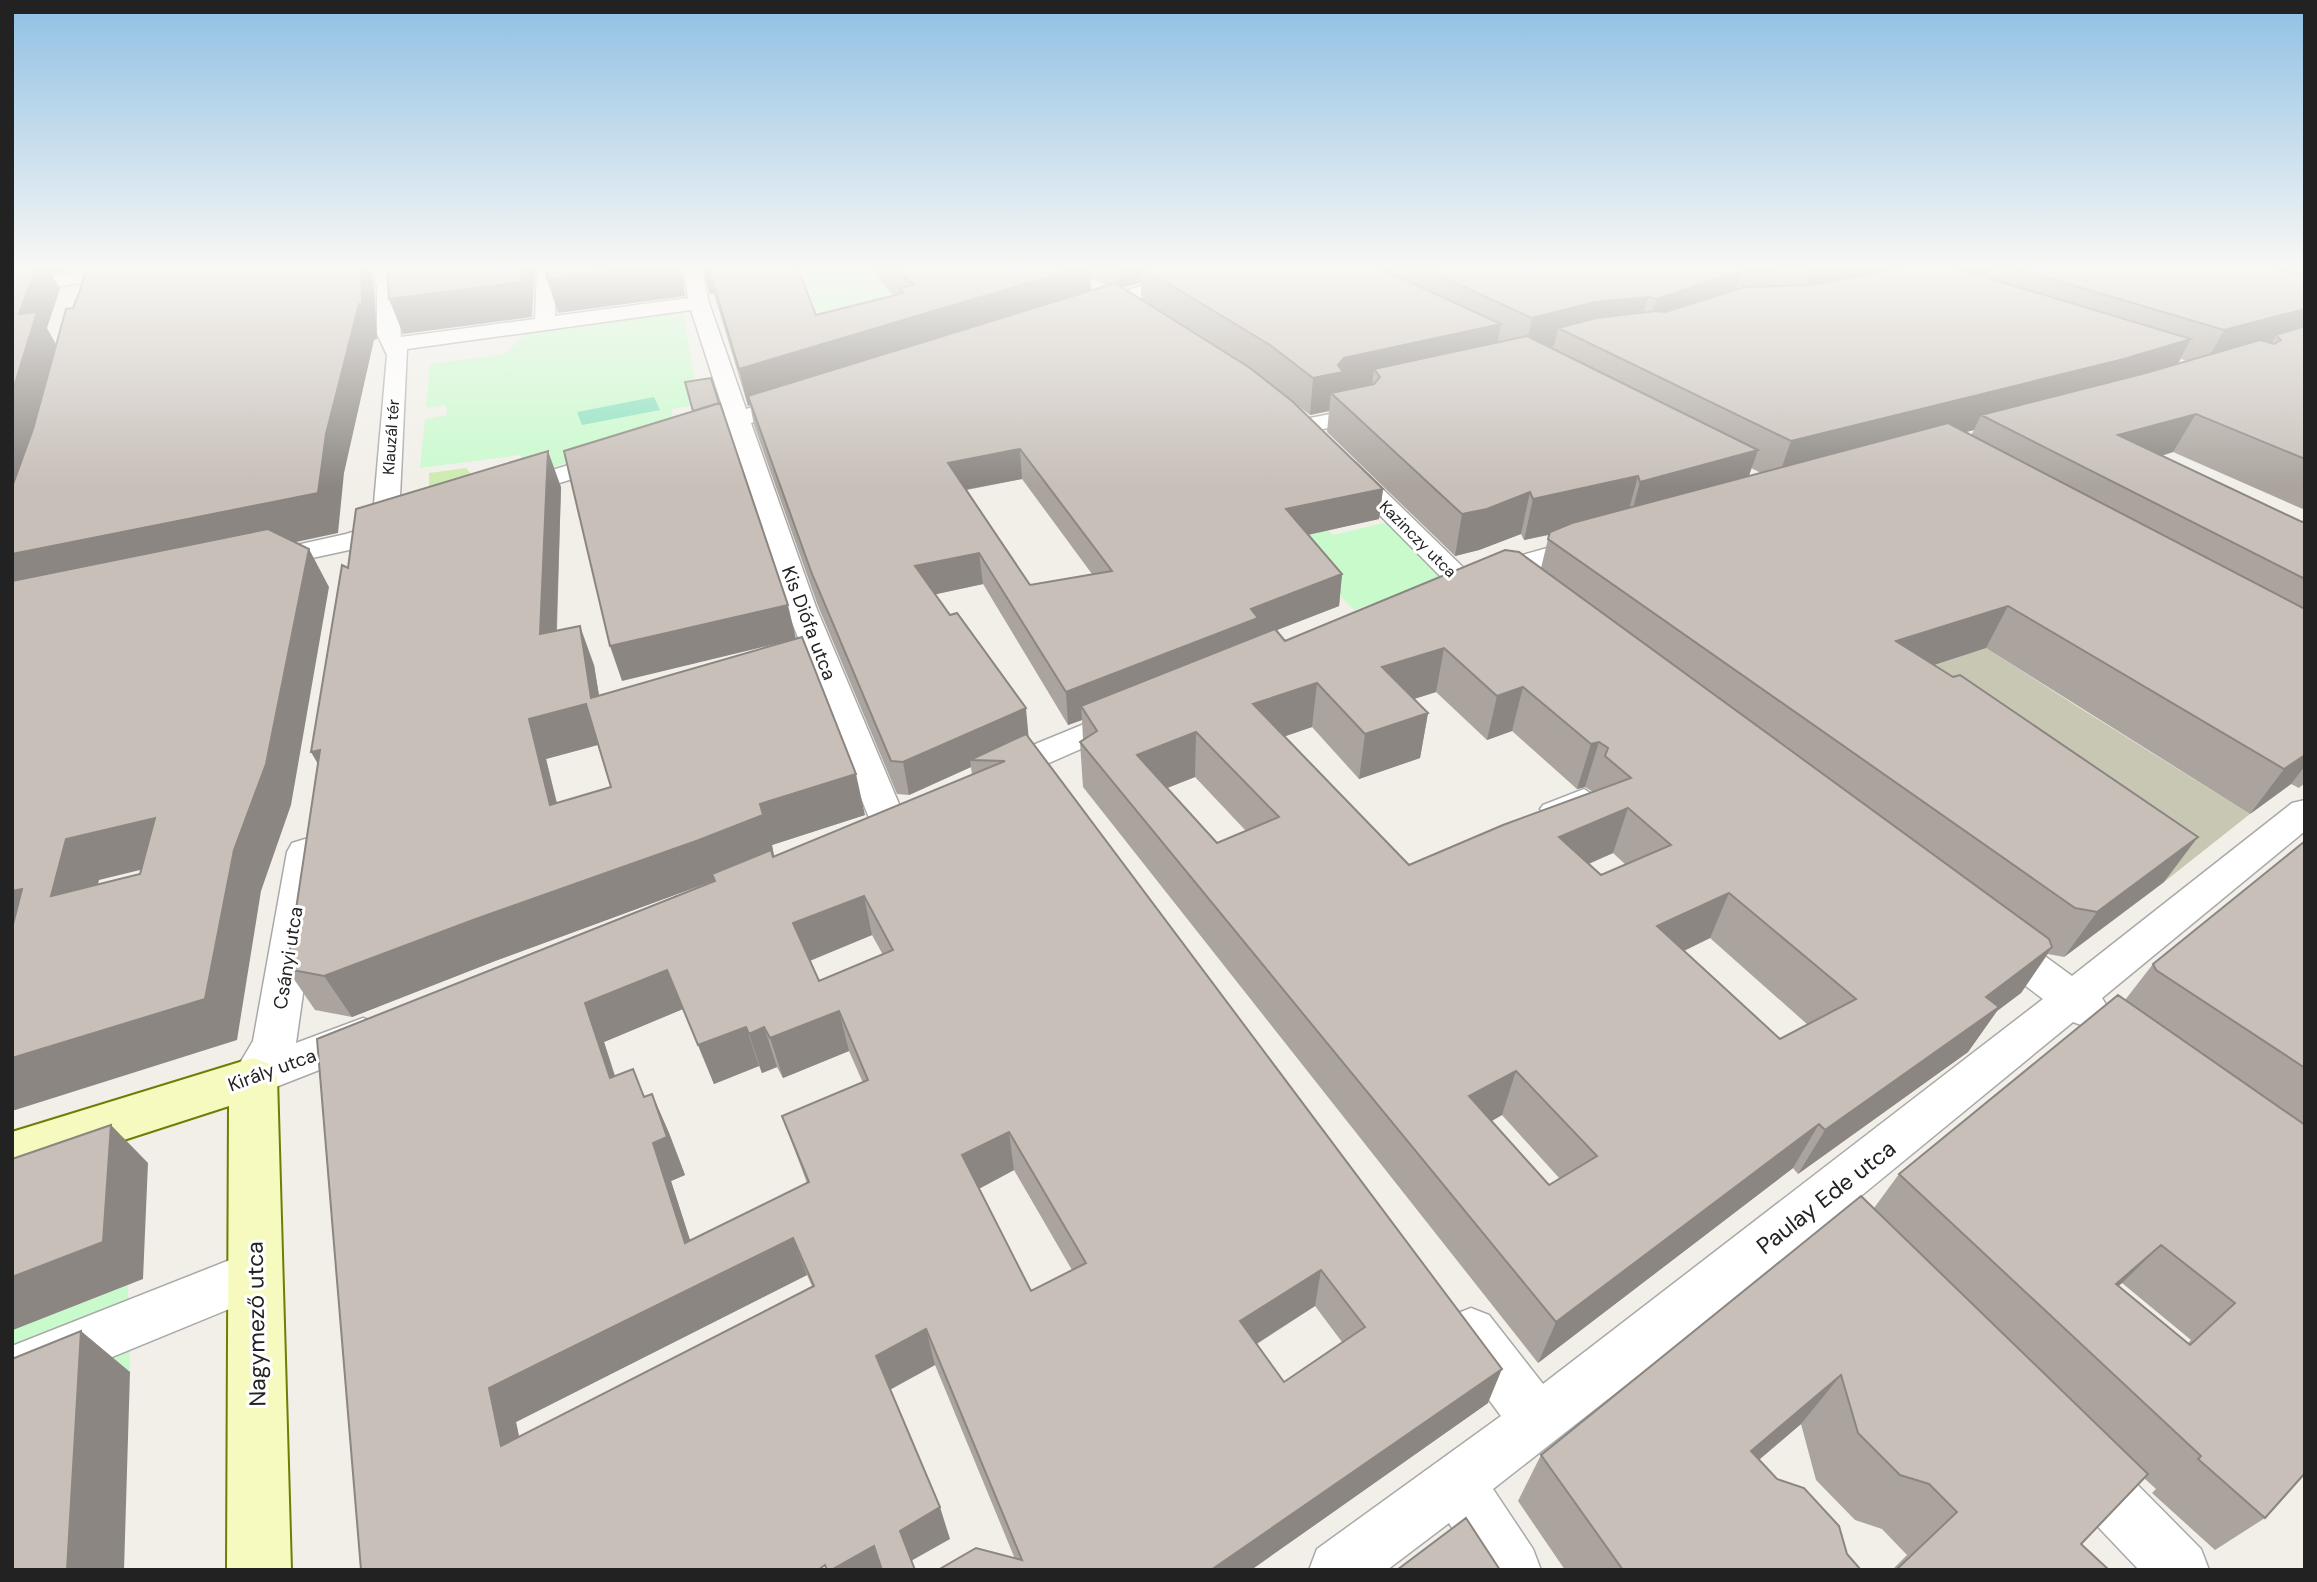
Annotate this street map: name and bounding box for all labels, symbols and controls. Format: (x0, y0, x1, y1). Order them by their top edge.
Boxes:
street label: Klauzál tér (378, 398, 404, 475)
street label: Kazinczy utca (1375, 496, 1461, 582)
street label: Kis Diófa utca (776, 563, 842, 683)
street label: Csányi utca (268, 905, 308, 1011)
street label: Király utca (224, 1042, 320, 1098)
street label: Paulay Ede utca (1750, 1133, 1902, 1261)
street label: Nagymező utca (240, 1241, 272, 1407)

